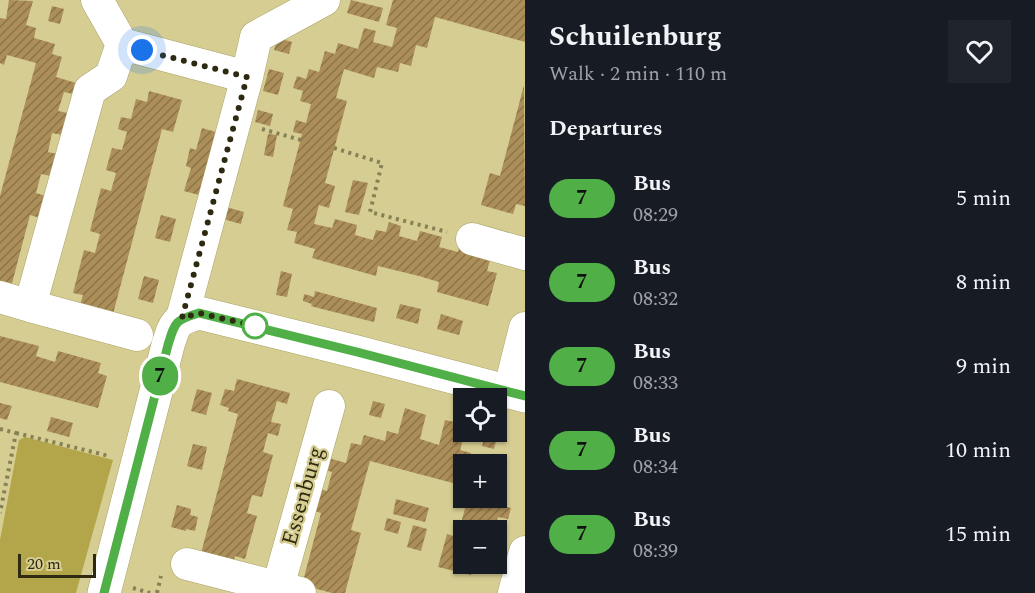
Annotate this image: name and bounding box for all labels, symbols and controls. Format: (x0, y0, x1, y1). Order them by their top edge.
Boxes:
text: Schuilenburg (549, 15, 722, 58)
button: heart (948, 20, 1011, 83)
your location (127, 35, 157, 65)
text: Walk · 2 min · 110 m (549, 59, 727, 89)
text: Departures (549, 112, 663, 145)
text: Bus (633, 167, 671, 200)
text: 7 (576, 182, 588, 214)
text: 5 min (956, 182, 1011, 215)
text: 08:29 (633, 200, 678, 230)
text: Bus (633, 251, 671, 284)
text: 7 (576, 266, 588, 298)
text: 8 min (956, 266, 1011, 299)
text: 08:32 (633, 284, 678, 314)
unlabelled marker (242, 313, 268, 339)
text: Bus (633, 335, 671, 368)
text: 7 (576, 350, 588, 382)
text: 9 min (956, 350, 1011, 383)
line badge: 7 (140, 356, 180, 395)
text: 7 (154, 360, 166, 392)
text: 08:33 (633, 368, 678, 398)
map controls (453, 388, 507, 574)
button: locate (453, 388, 507, 442)
text: Bus (633, 419, 671, 452)
text: 7 (576, 434, 588, 466)
text: 10 min (945, 434, 1011, 467)
street label: Essenburg (273, 443, 333, 549)
text: 08:34 (633, 452, 678, 482)
button: + (453, 454, 507, 508)
text: Bus (633, 503, 671, 536)
text: 7 (576, 518, 588, 550)
text: 15 min (945, 518, 1011, 551)
button: − (453, 520, 507, 574)
text: 08:39 (633, 536, 678, 566)
scale bar (18, 551, 96, 578)
text: 20 m (27, 552, 61, 576)

